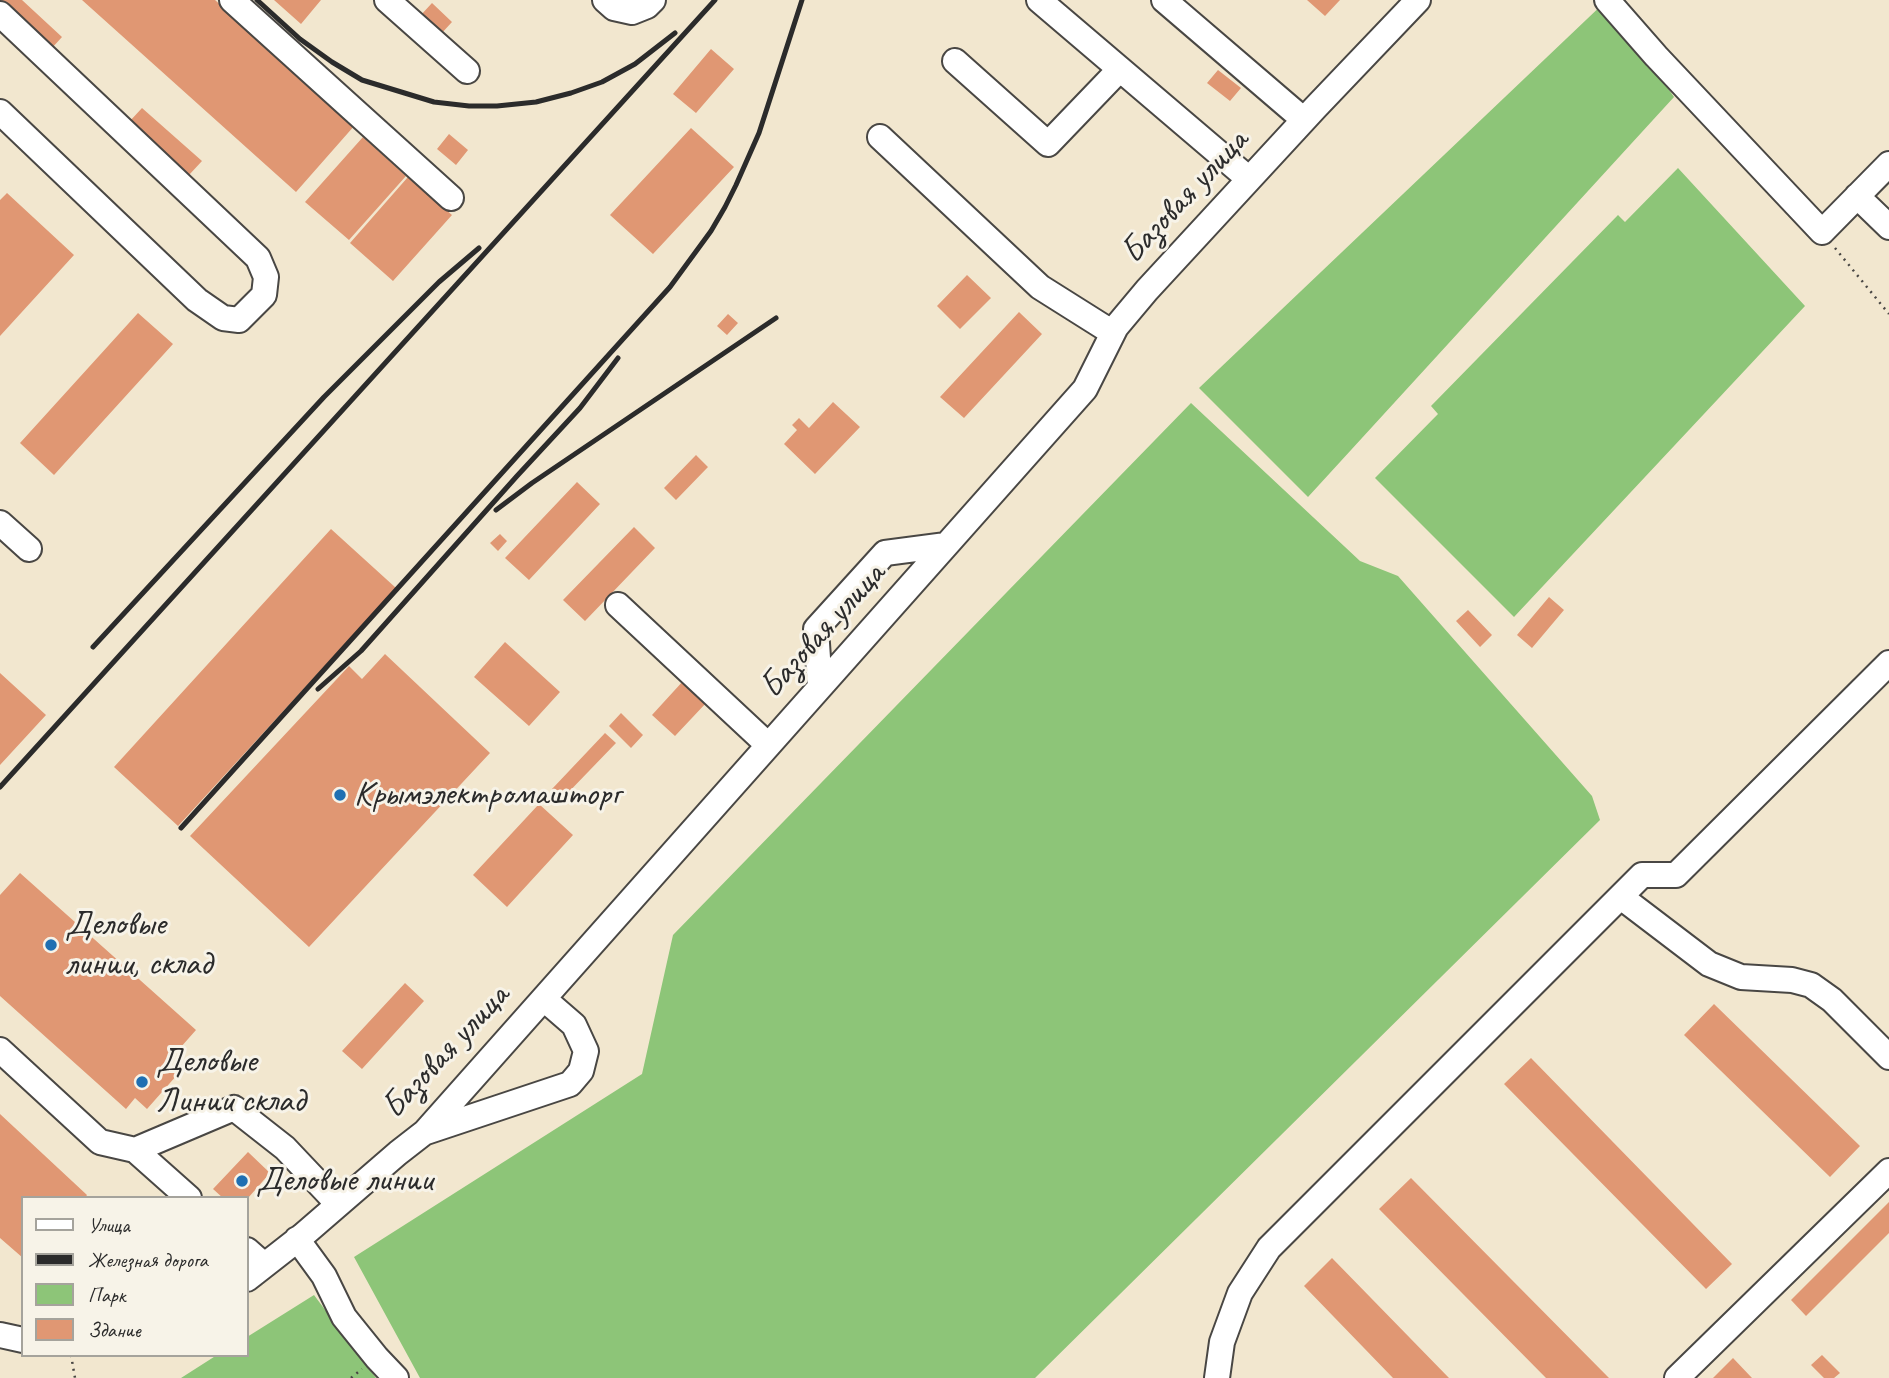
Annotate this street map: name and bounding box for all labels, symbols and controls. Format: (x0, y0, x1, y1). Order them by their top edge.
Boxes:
street label: Базовая улица (1112, 121, 1258, 273)
street label: Базовая улица (751, 555, 895, 707)
place label: Крымэлектромашторг (354, 774, 620, 816)
marker: Крымэлектромашторг (332, 787, 348, 803)
place label: Деловые линии, склад (65, 904, 212, 986)
marker: Деловые линии, склад (43, 937, 59, 953)
street label: Базовая улица (373, 976, 519, 1128)
place label: Деловые Линии склад (156, 1041, 305, 1123)
marker: Деловые Линии склад (134, 1074, 150, 1090)
place label: Деловые линии (256, 1160, 432, 1202)
marker: Деловые линии (234, 1173, 250, 1189)
legend (21, 1196, 248, 1357)
text: Улица (88, 1212, 130, 1238)
text: Железная дорога (88, 1247, 208, 1273)
text: Парк (88, 1282, 125, 1308)
text: Здание (88, 1317, 141, 1343)

